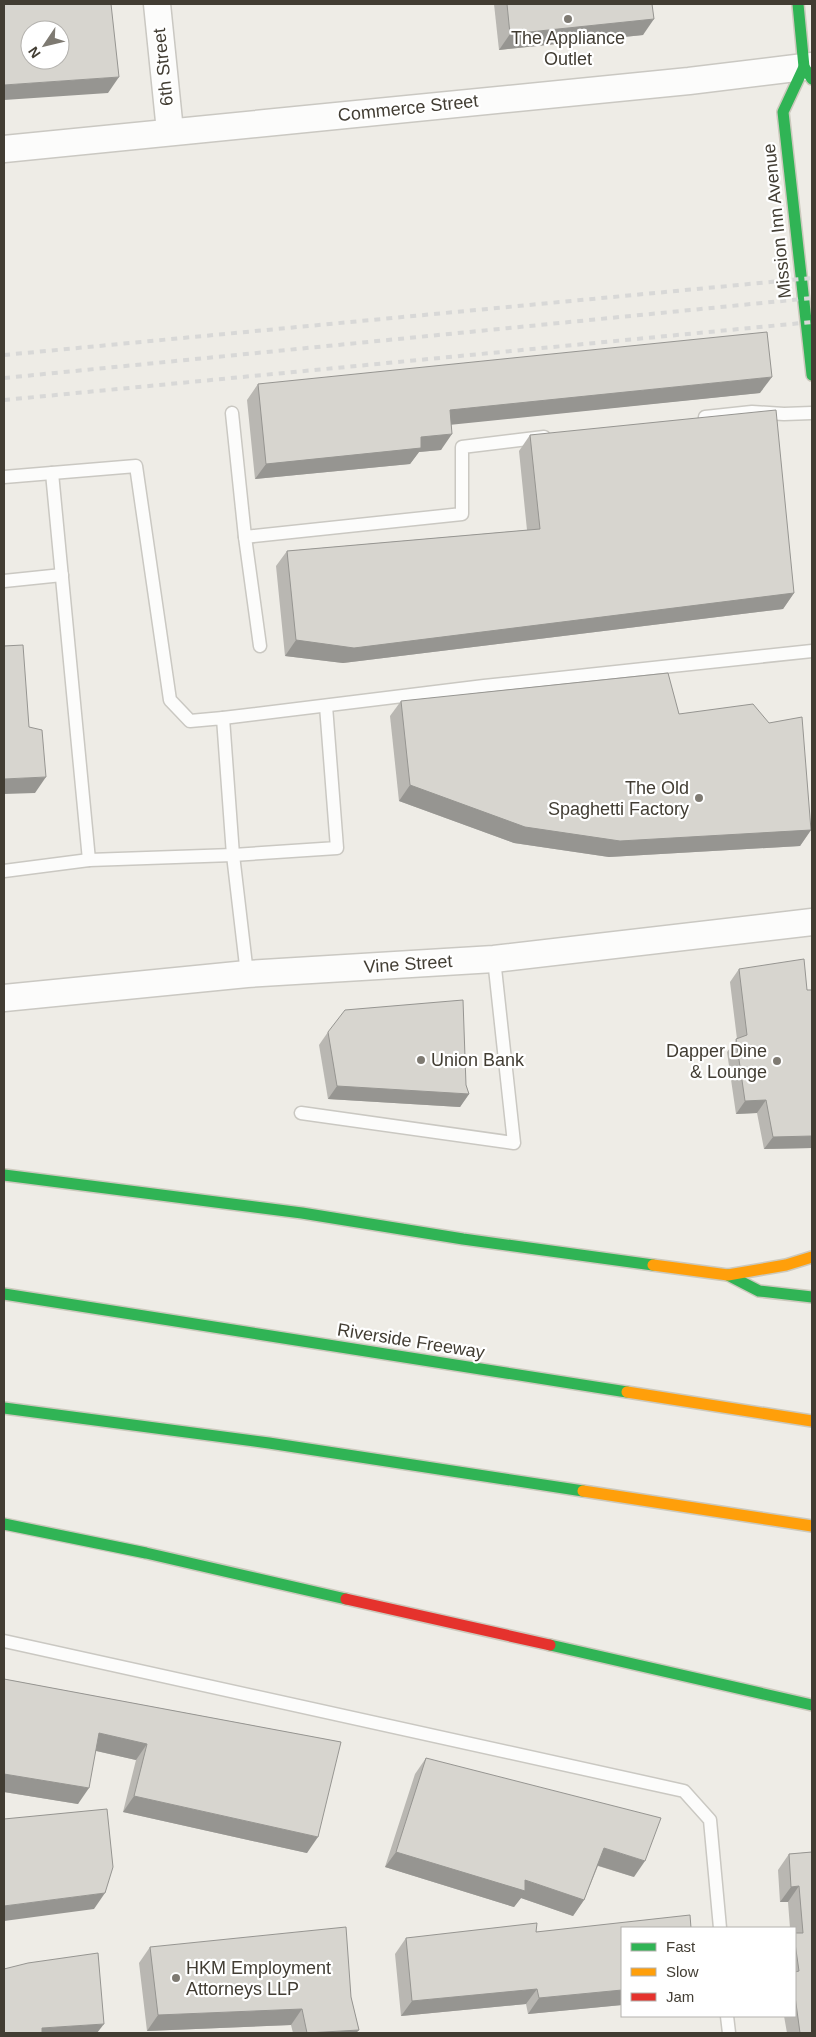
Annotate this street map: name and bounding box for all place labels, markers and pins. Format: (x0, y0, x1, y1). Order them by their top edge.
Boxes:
marker: The Appliance Outlet (562, 13, 574, 25)
place label: The Appliance Outlet (511, 28, 625, 69)
place label: The Old Spaghetti Factory (548, 778, 689, 819)
marker: The Old Spaghetti Factory (693, 792, 705, 804)
place label: Dapper Dine & Lounge (666, 1041, 767, 1082)
place label: Union Bank (431, 1050, 525, 1070)
marker: Union Bank (415, 1054, 427, 1066)
marker: Dapper Dine & Lounge (771, 1055, 783, 1067)
place label: HKM Employment Attorneys LLP (186, 1958, 331, 1999)
marker: HKM Employment Attorneys LLP (170, 1972, 182, 1984)

